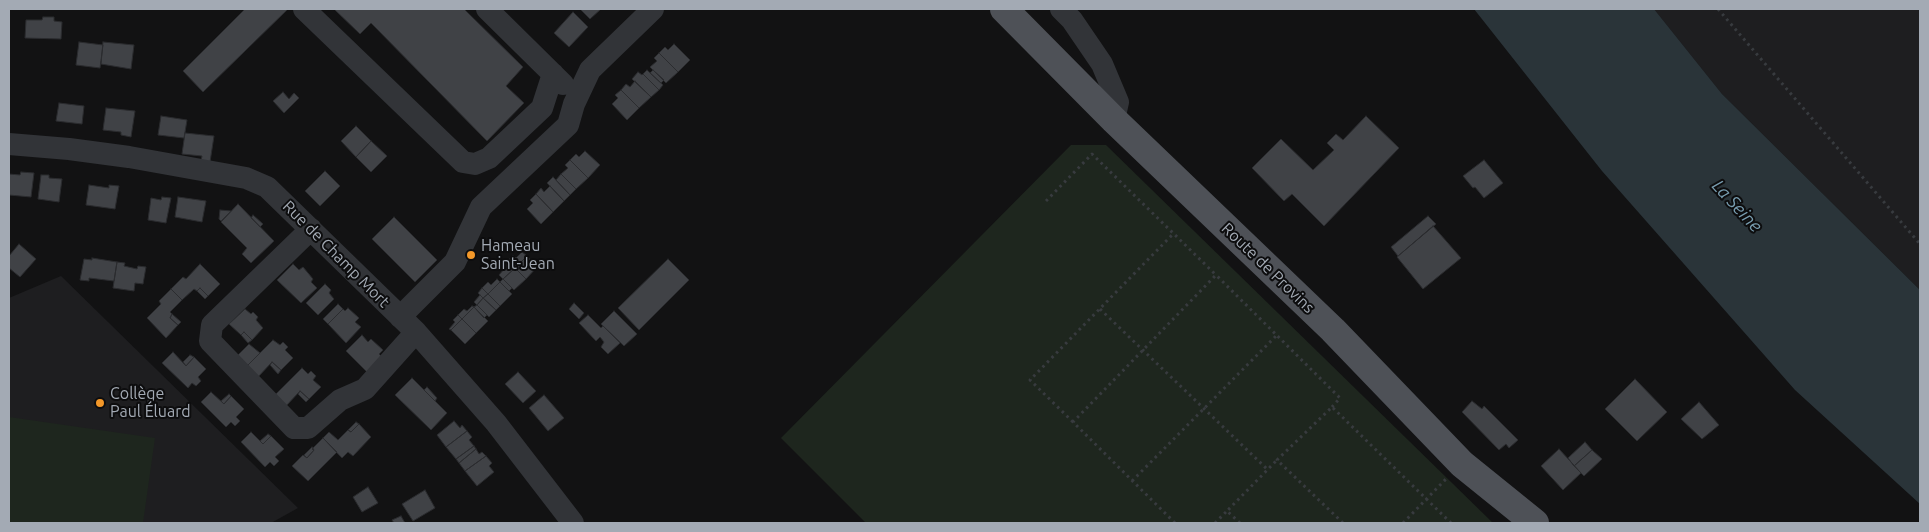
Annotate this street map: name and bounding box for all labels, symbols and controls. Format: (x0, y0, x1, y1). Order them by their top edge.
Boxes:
water label: La Seine (1707, 175, 1767, 237)
street label: Rue de Champ Mort (279, 197, 393, 311)
street label: Route de Provins (1218, 219, 1318, 317)
place label: Hameau Saint-Jean (481, 236, 555, 274)
marker: Hameau Saint-Jean (465, 249, 477, 261)
place label: Collège Paul Éluard (110, 384, 191, 422)
marker: Collège Paul Éluard (94, 397, 106, 409)

